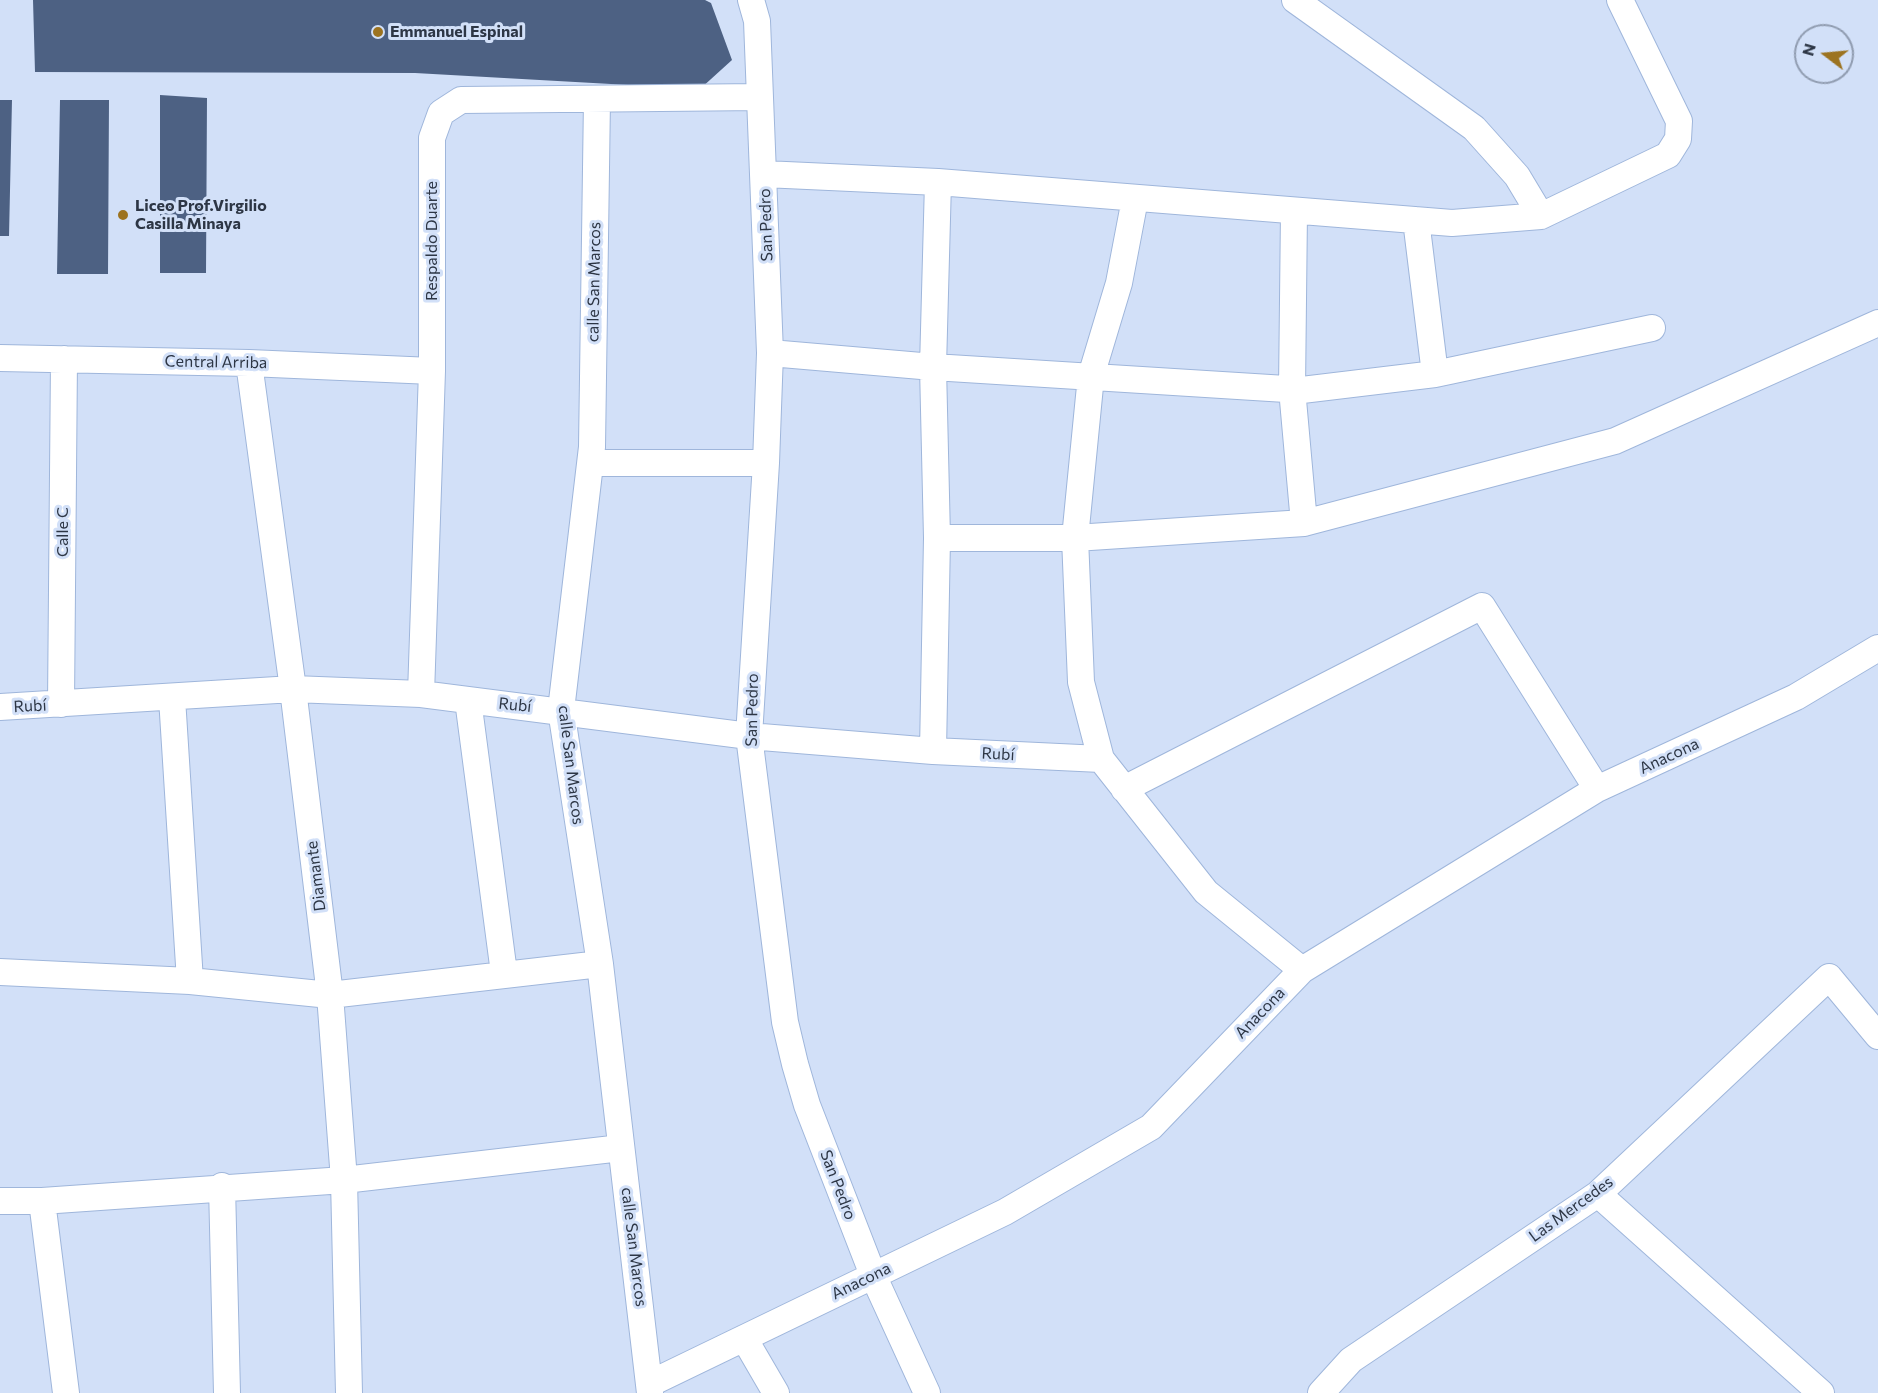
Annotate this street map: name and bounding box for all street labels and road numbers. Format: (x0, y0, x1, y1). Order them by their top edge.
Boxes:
street label: Respaldo Duarte (422, 181, 442, 301)
street label: San Pedro (755, 188, 777, 262)
street label: calle San Marcos (583, 222, 605, 342)
street label: Central Arriba (165, 352, 267, 372)
street label: Calle C (53, 507, 73, 557)
street label: San Pedro (742, 673, 762, 747)
street label: Rubí (498, 694, 532, 716)
street label: Rubí (13, 696, 47, 716)
street label: calle San Marcos (554, 704, 588, 826)
street label: Anacona (1636, 734, 1702, 778)
street label: Rubí (981, 744, 1015, 764)
street label: Diamante (302, 840, 330, 912)
street label: Anacona (1231, 983, 1289, 1043)
street label: San Pedro (816, 1147, 860, 1223)
street label: Las Mercedes (1525, 1172, 1617, 1246)
street label: calle San Marcos (617, 1186, 651, 1308)
street label: Anacona (828, 1258, 894, 1304)

